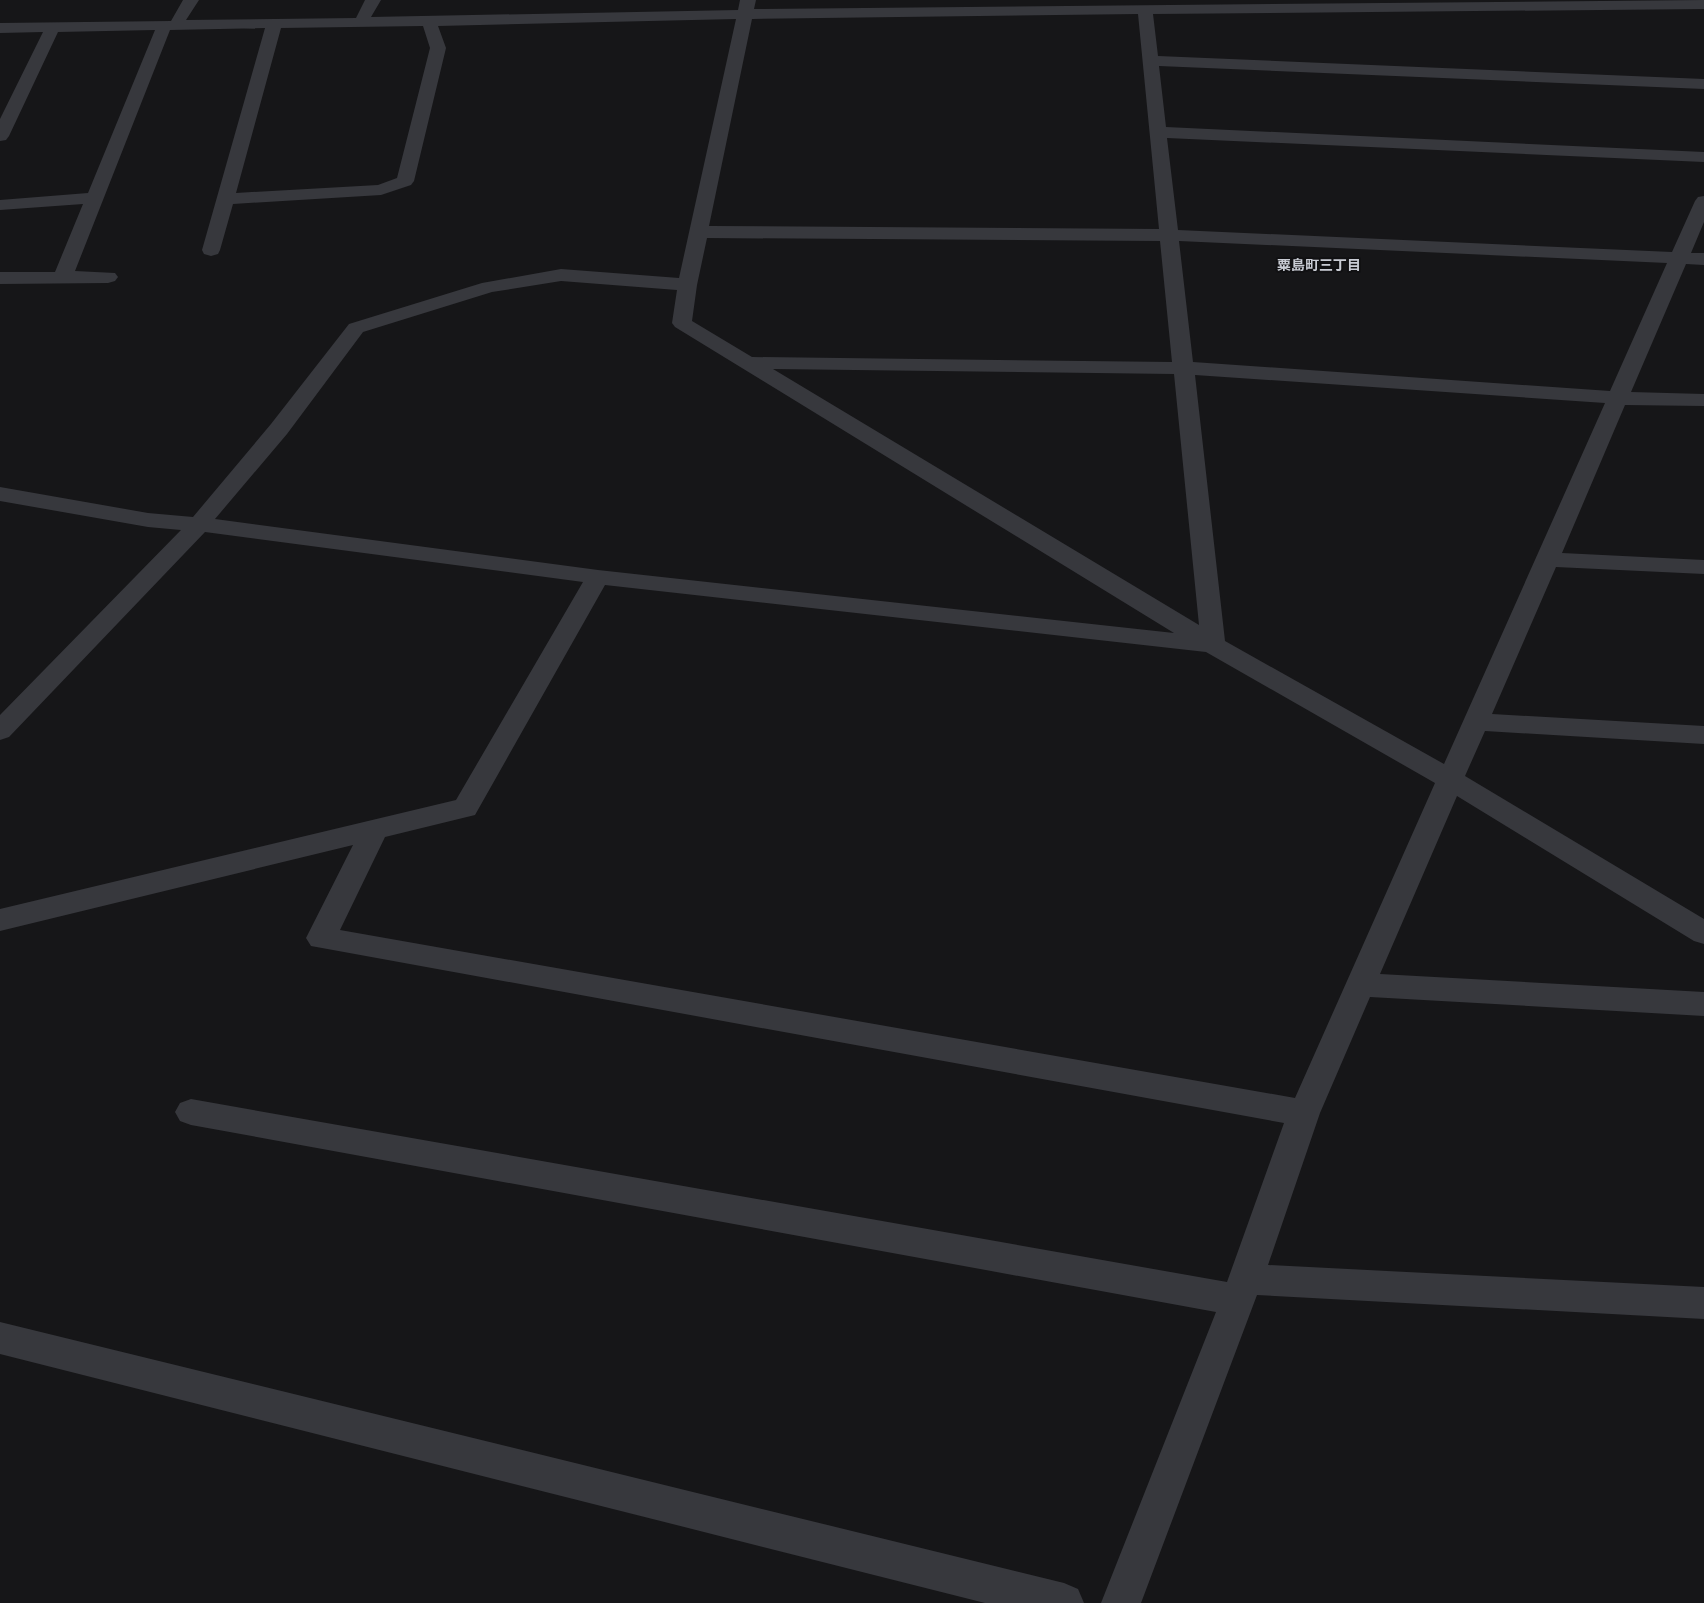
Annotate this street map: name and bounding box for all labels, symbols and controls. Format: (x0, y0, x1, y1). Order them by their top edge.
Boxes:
district label: 粟島町三丁目 (1277, 257, 1361, 273)

